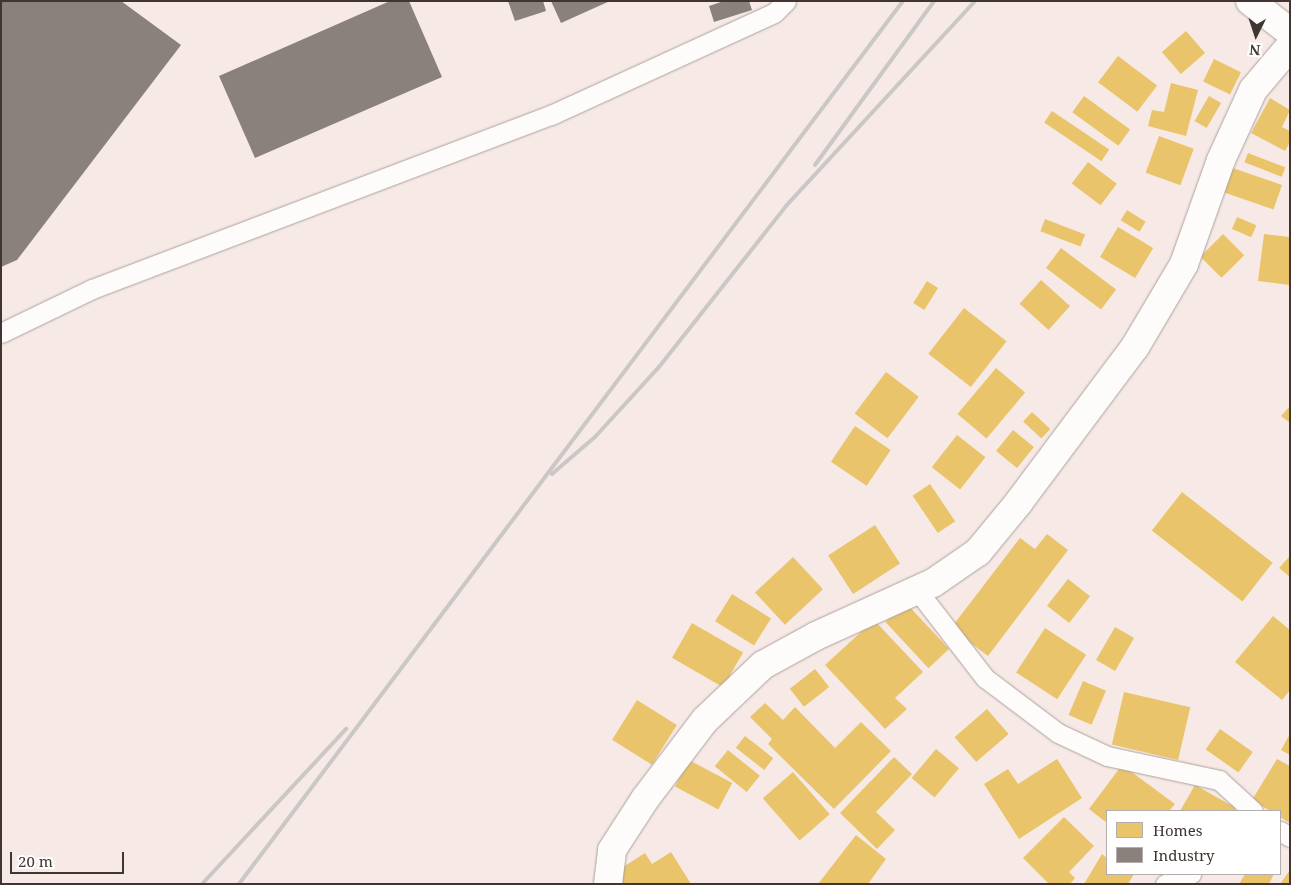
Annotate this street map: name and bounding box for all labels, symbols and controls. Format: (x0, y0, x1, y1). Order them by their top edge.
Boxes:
north arrow (1231, 10, 1281, 60)
text: N (1249, 41, 1261, 60)
legend (1106, 810, 1281, 875)
text: Homes (1153, 820, 1203, 840)
scale bar (12, 842, 126, 874)
text: Industry (1153, 845, 1215, 865)
text: 20 m (18, 851, 53, 871)

